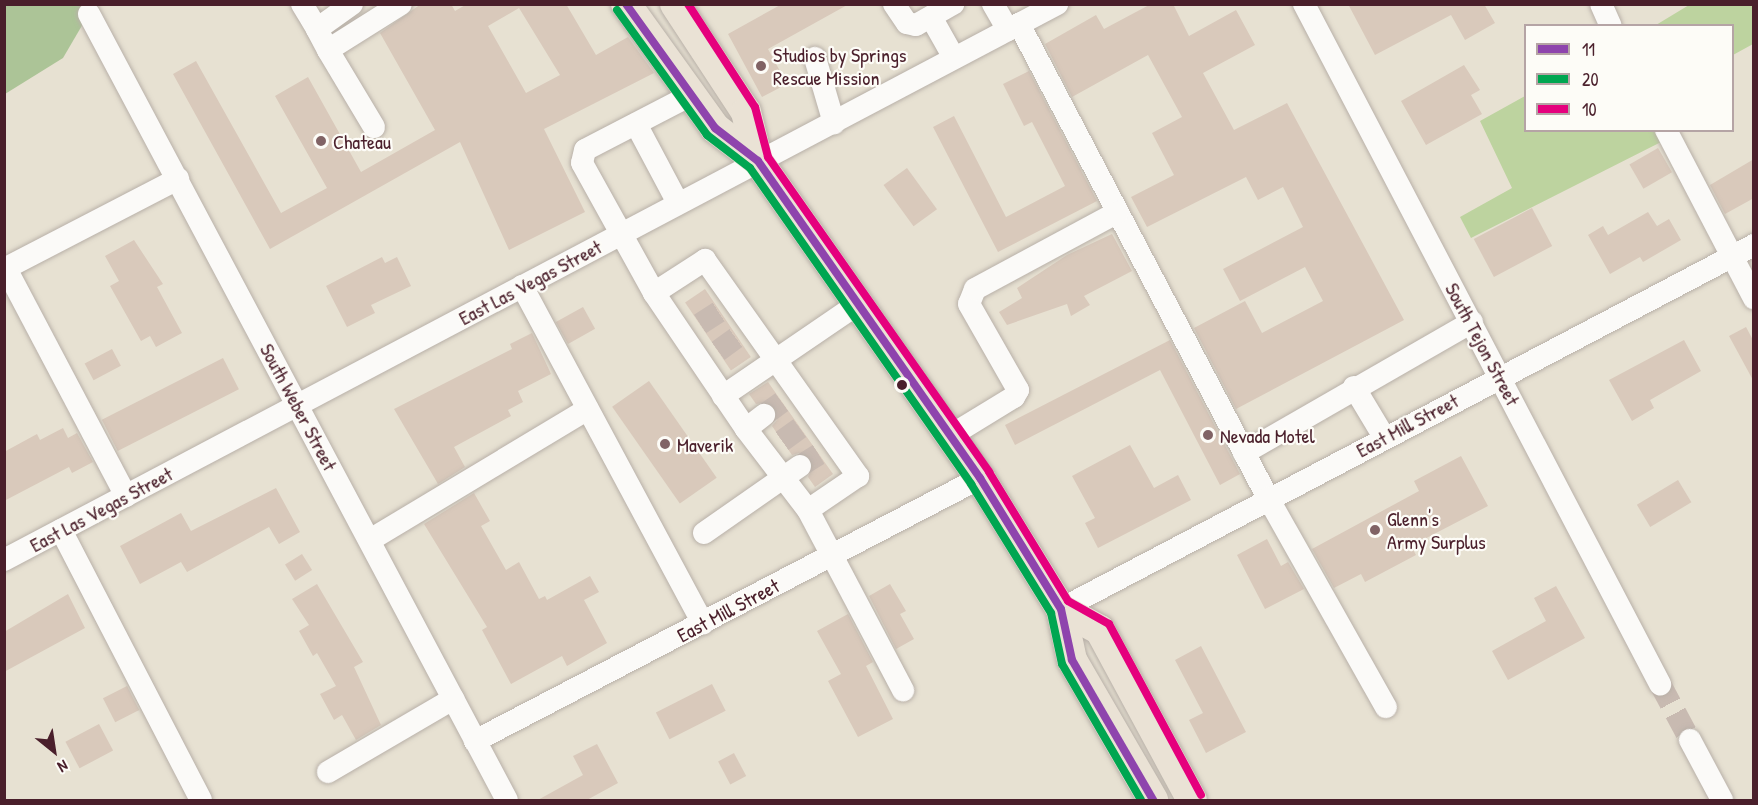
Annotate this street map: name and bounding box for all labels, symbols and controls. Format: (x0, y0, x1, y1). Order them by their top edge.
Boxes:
legend (1524, 24, 1734, 132)
text: 11 (1582, 37, 1595, 62)
place label: Studios by Springs Rescue Mission (773, 42, 907, 89)
marker: Studios by Springs Rescue Mission (754, 59, 768, 73)
text: 20 (1582, 67, 1599, 92)
text: 10 (1582, 97, 1597, 122)
place label: Chateau (333, 129, 391, 153)
marker: Chateau (314, 134, 328, 148)
street label: East Las Vegas Street (455, 234, 605, 330)
street label: South Tejon Street (1441, 279, 1525, 409)
street label: South Weber Street (255, 339, 343, 475)
unlabelled marker (896, 379, 908, 391)
street label: East Mill Street (1352, 388, 1462, 462)
place label: Nevada Motel (1220, 423, 1315, 447)
marker: Nevada Motel (1201, 428, 1215, 442)
place label: Maverik (677, 432, 733, 456)
marker: Maverik (658, 437, 672, 451)
street label: East Las Vegas Street (26, 461, 176, 557)
place label: Glenn's Army Surplus (1387, 506, 1486, 553)
marker: Glenn's Army Surplus (1368, 523, 1382, 537)
street label: East Mill Street (673, 573, 783, 647)
north arrow (24, 721, 84, 781)
text: N (54, 755, 72, 778)

